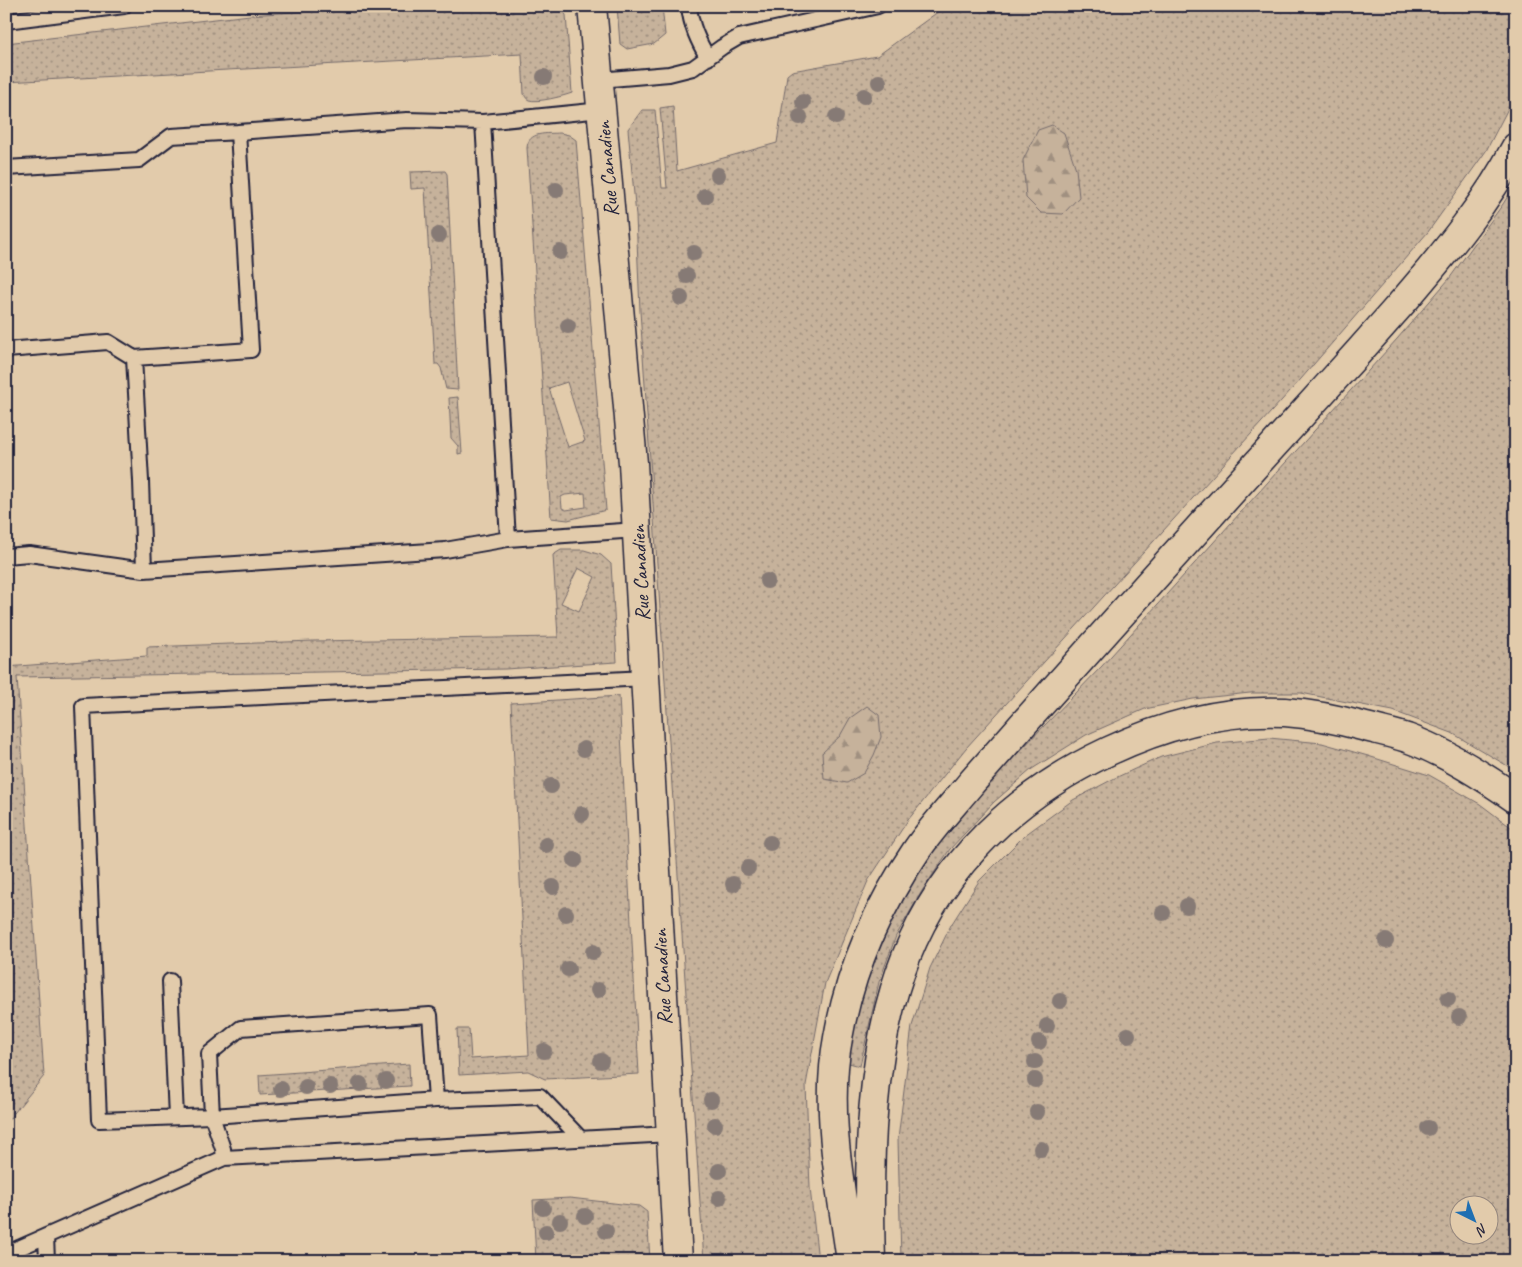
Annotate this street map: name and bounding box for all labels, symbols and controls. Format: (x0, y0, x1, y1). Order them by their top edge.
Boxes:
street label: Rue Canadien (590, 118, 624, 218)
street label: Rue Canadien (624, 523, 655, 622)
street label: Rue Canadien (646, 927, 677, 1026)
north arrow (1450, 1194, 1500, 1244)
text: N (1472, 1220, 1491, 1240)

